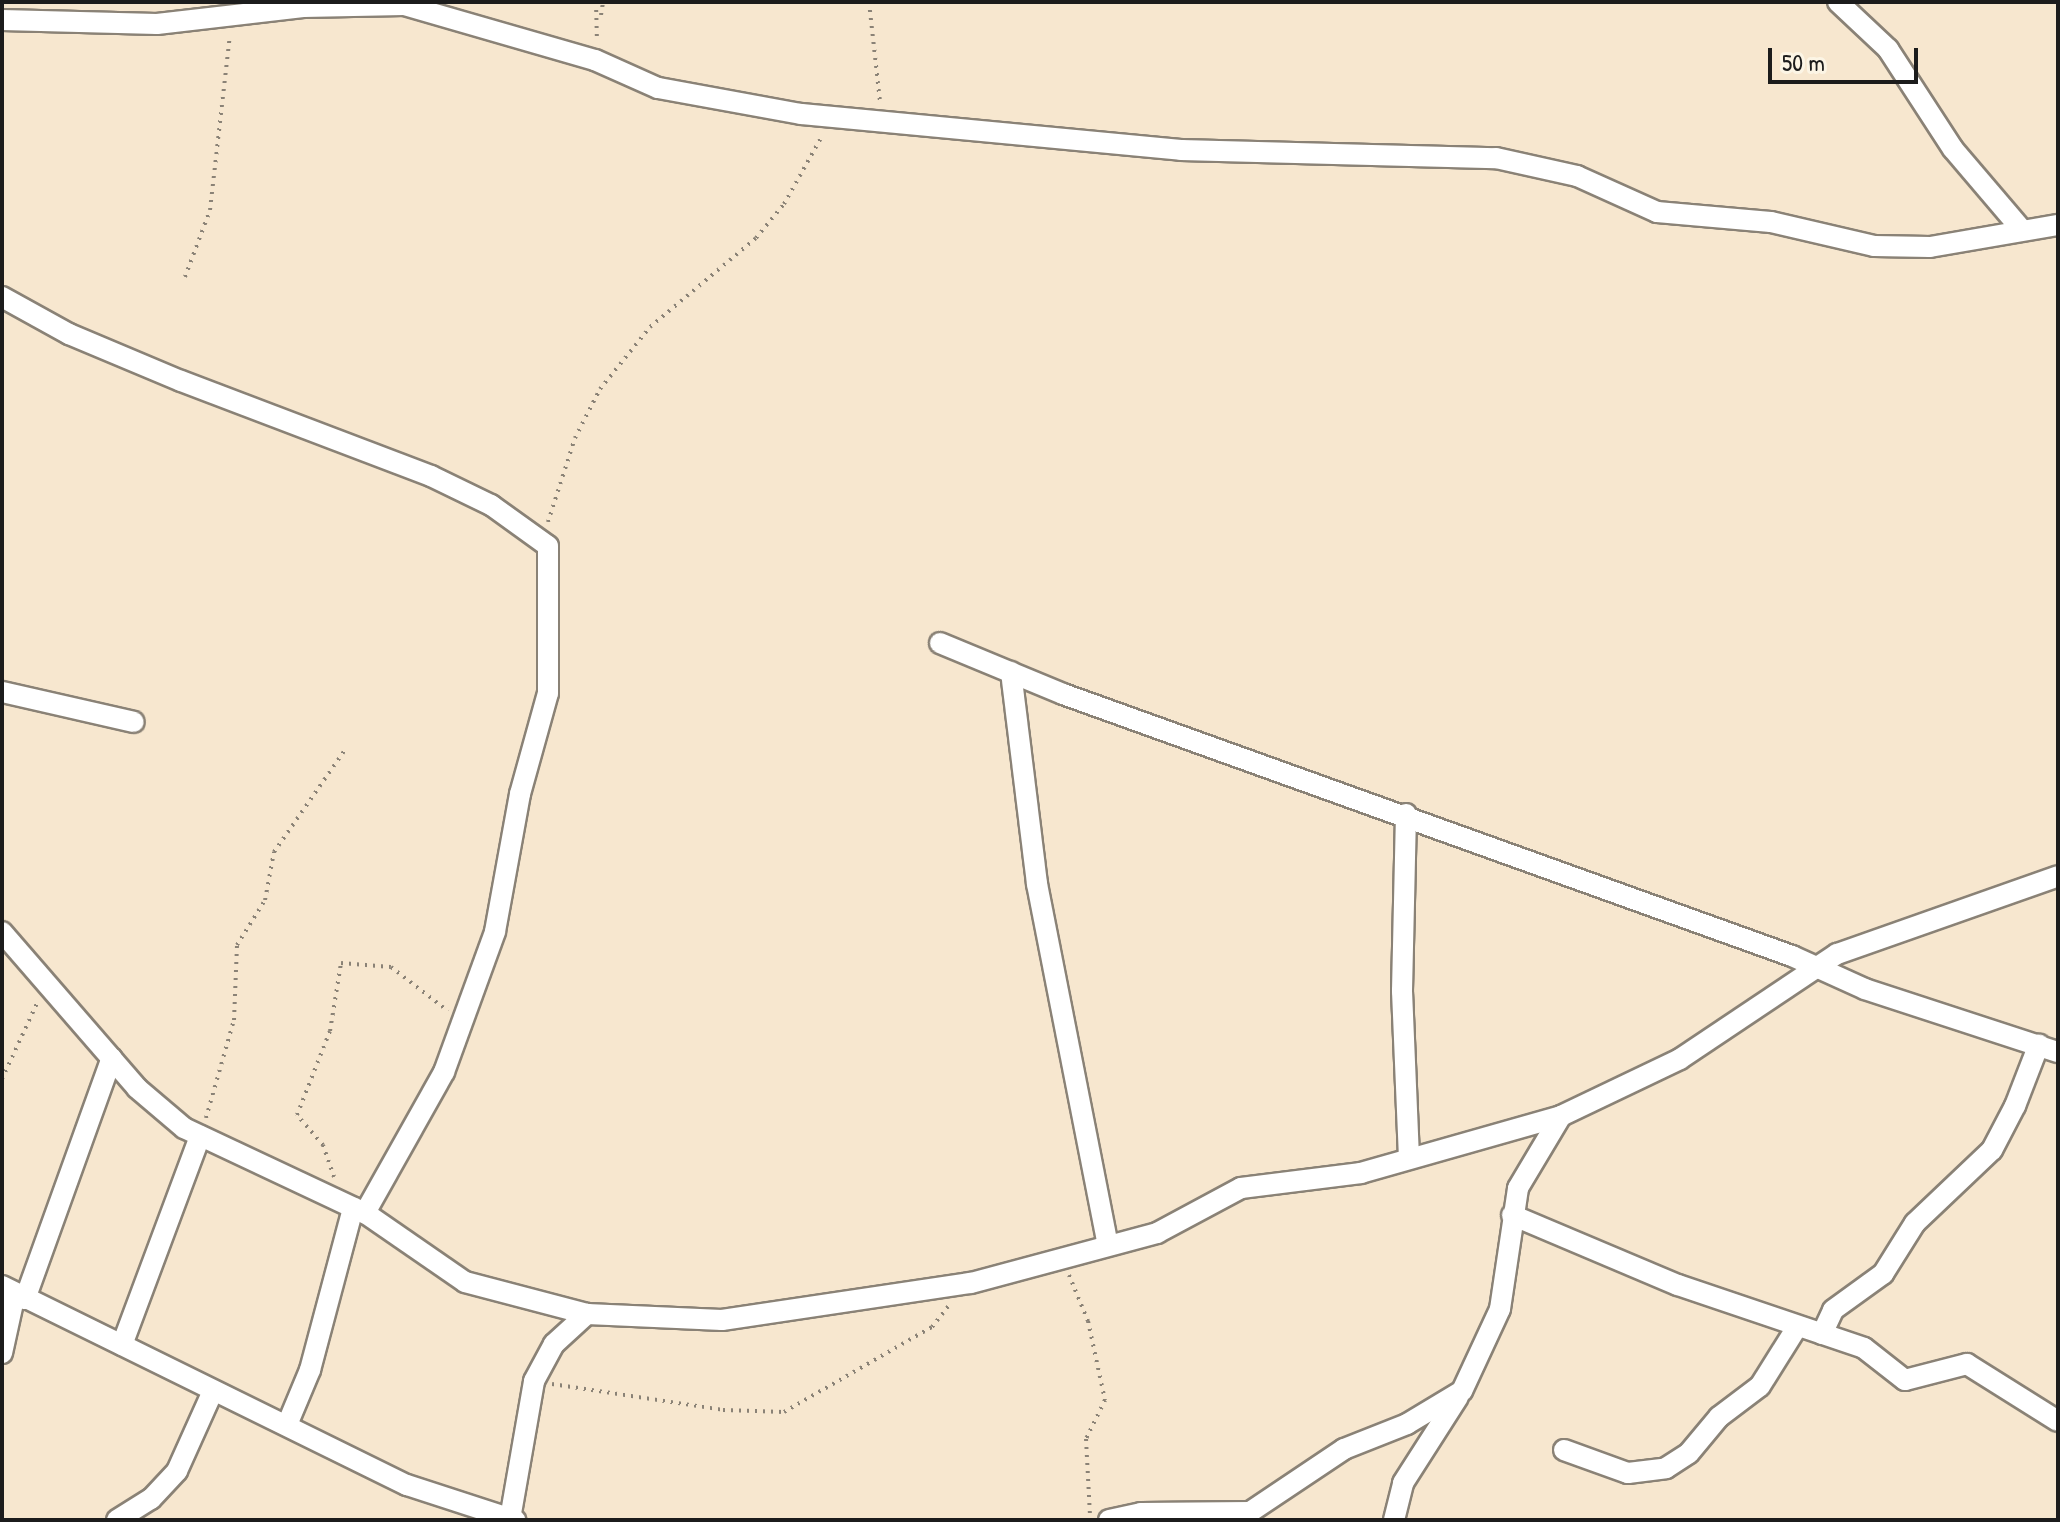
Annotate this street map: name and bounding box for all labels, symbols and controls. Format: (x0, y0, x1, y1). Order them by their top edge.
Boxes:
scale bar (1772, 32, 1922, 82)
text: 50 m (1782, 46, 1825, 78)

